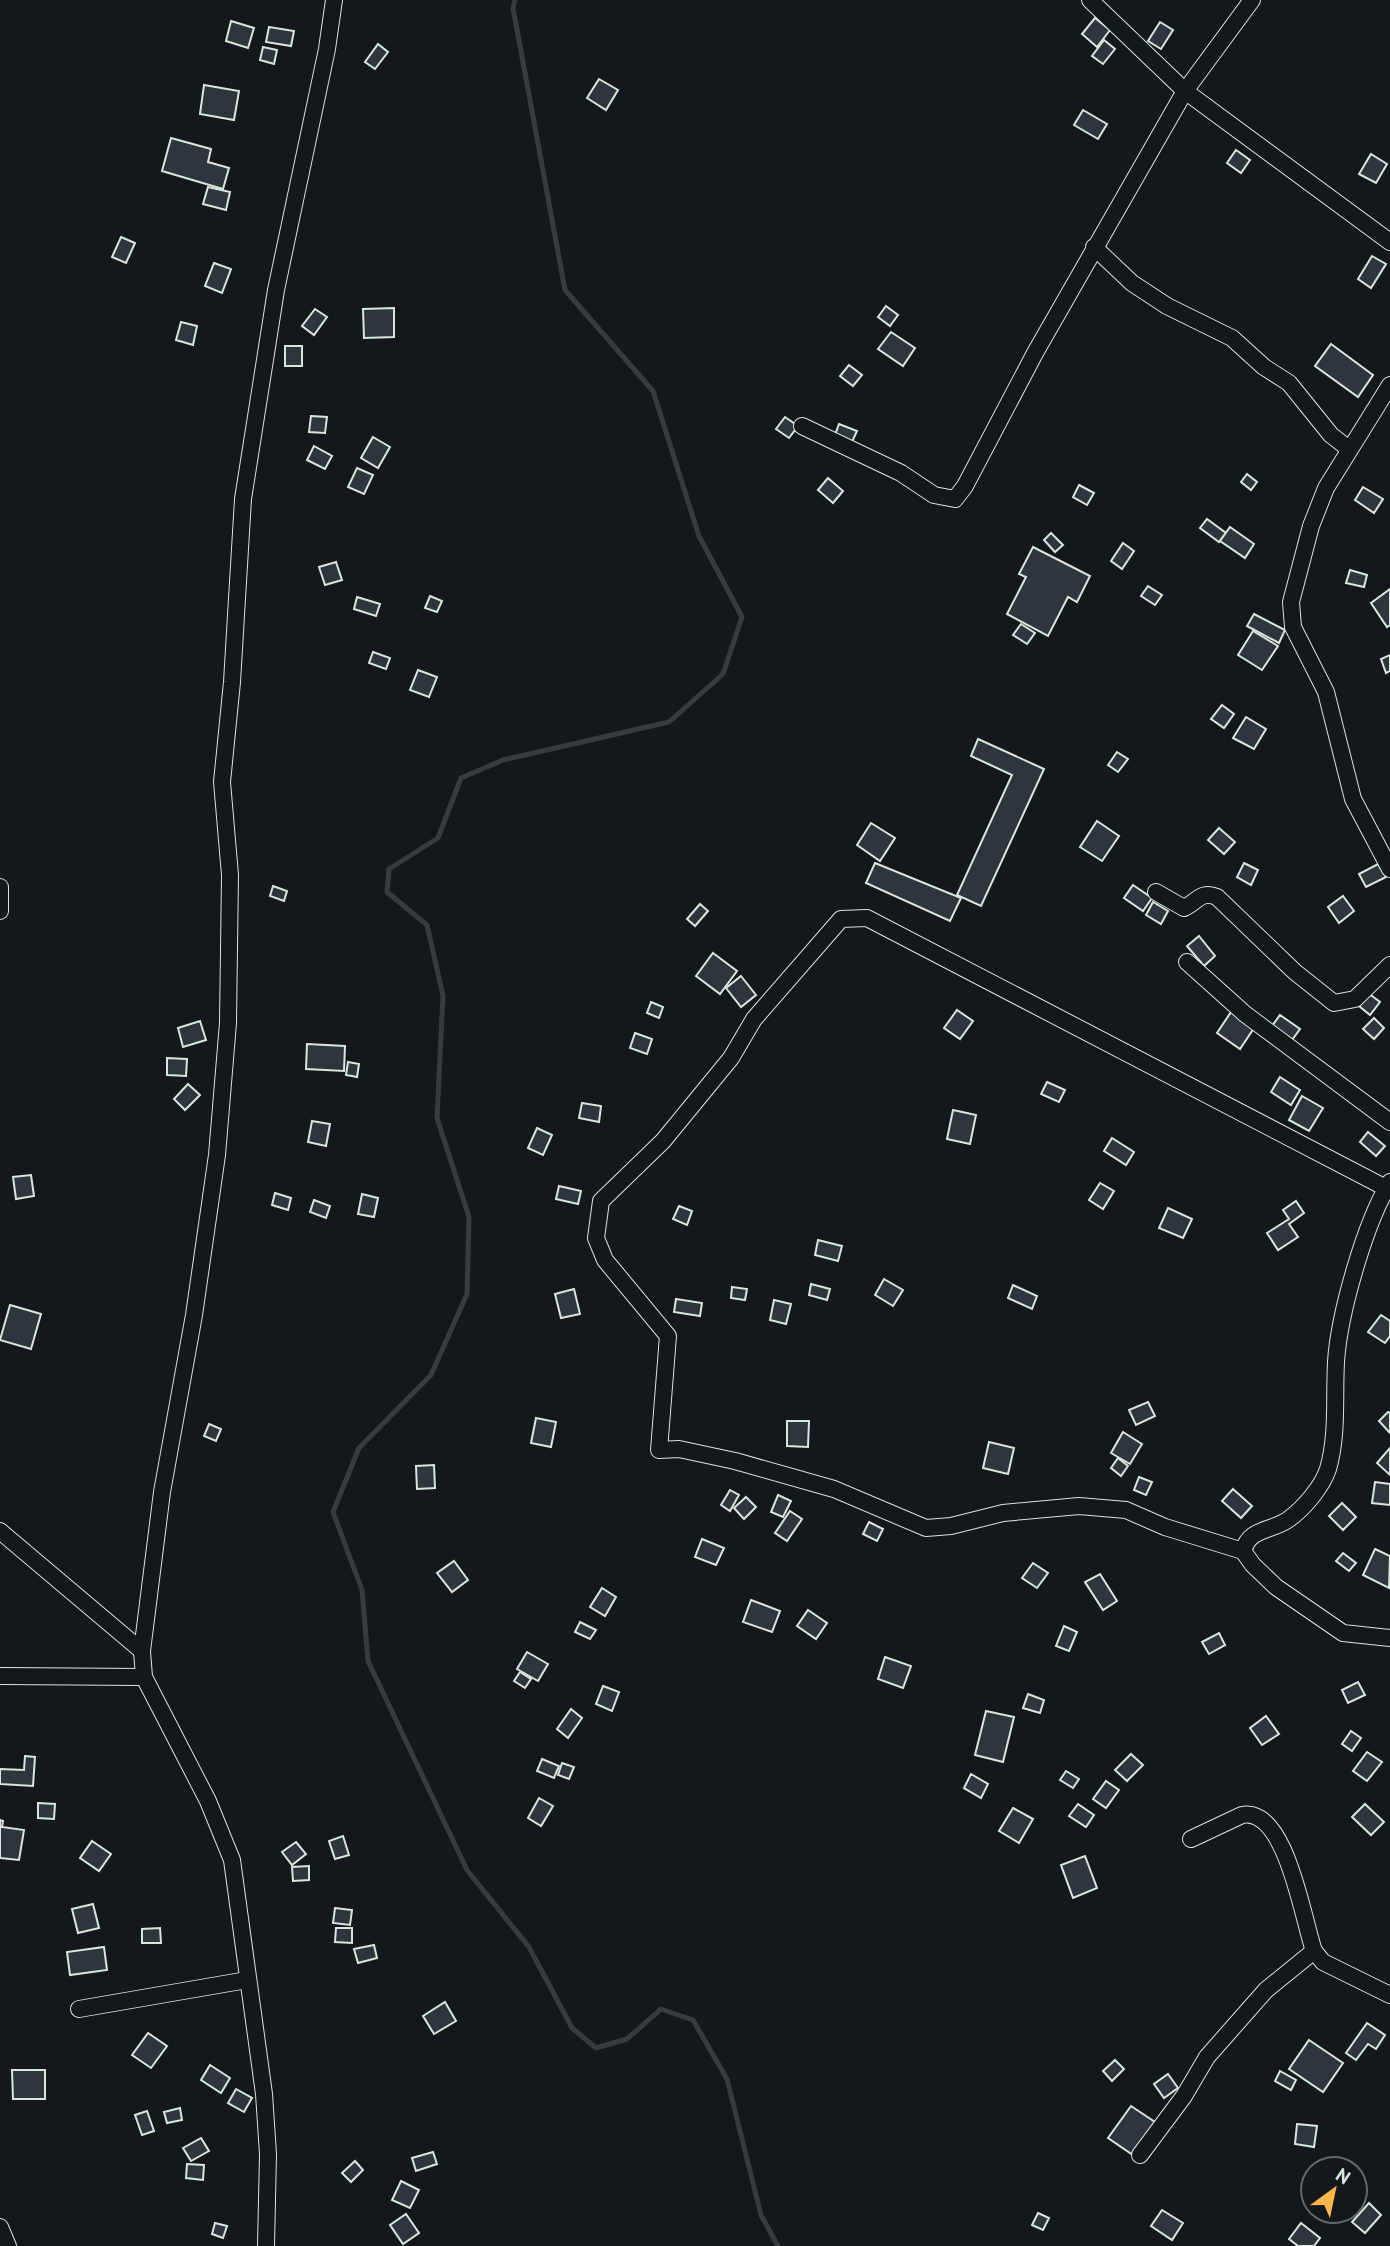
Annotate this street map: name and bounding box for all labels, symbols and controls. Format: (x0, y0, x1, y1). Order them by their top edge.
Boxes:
north arrow (1299, 2155, 1369, 2225)
text: N (1331, 2162, 1355, 2189)

